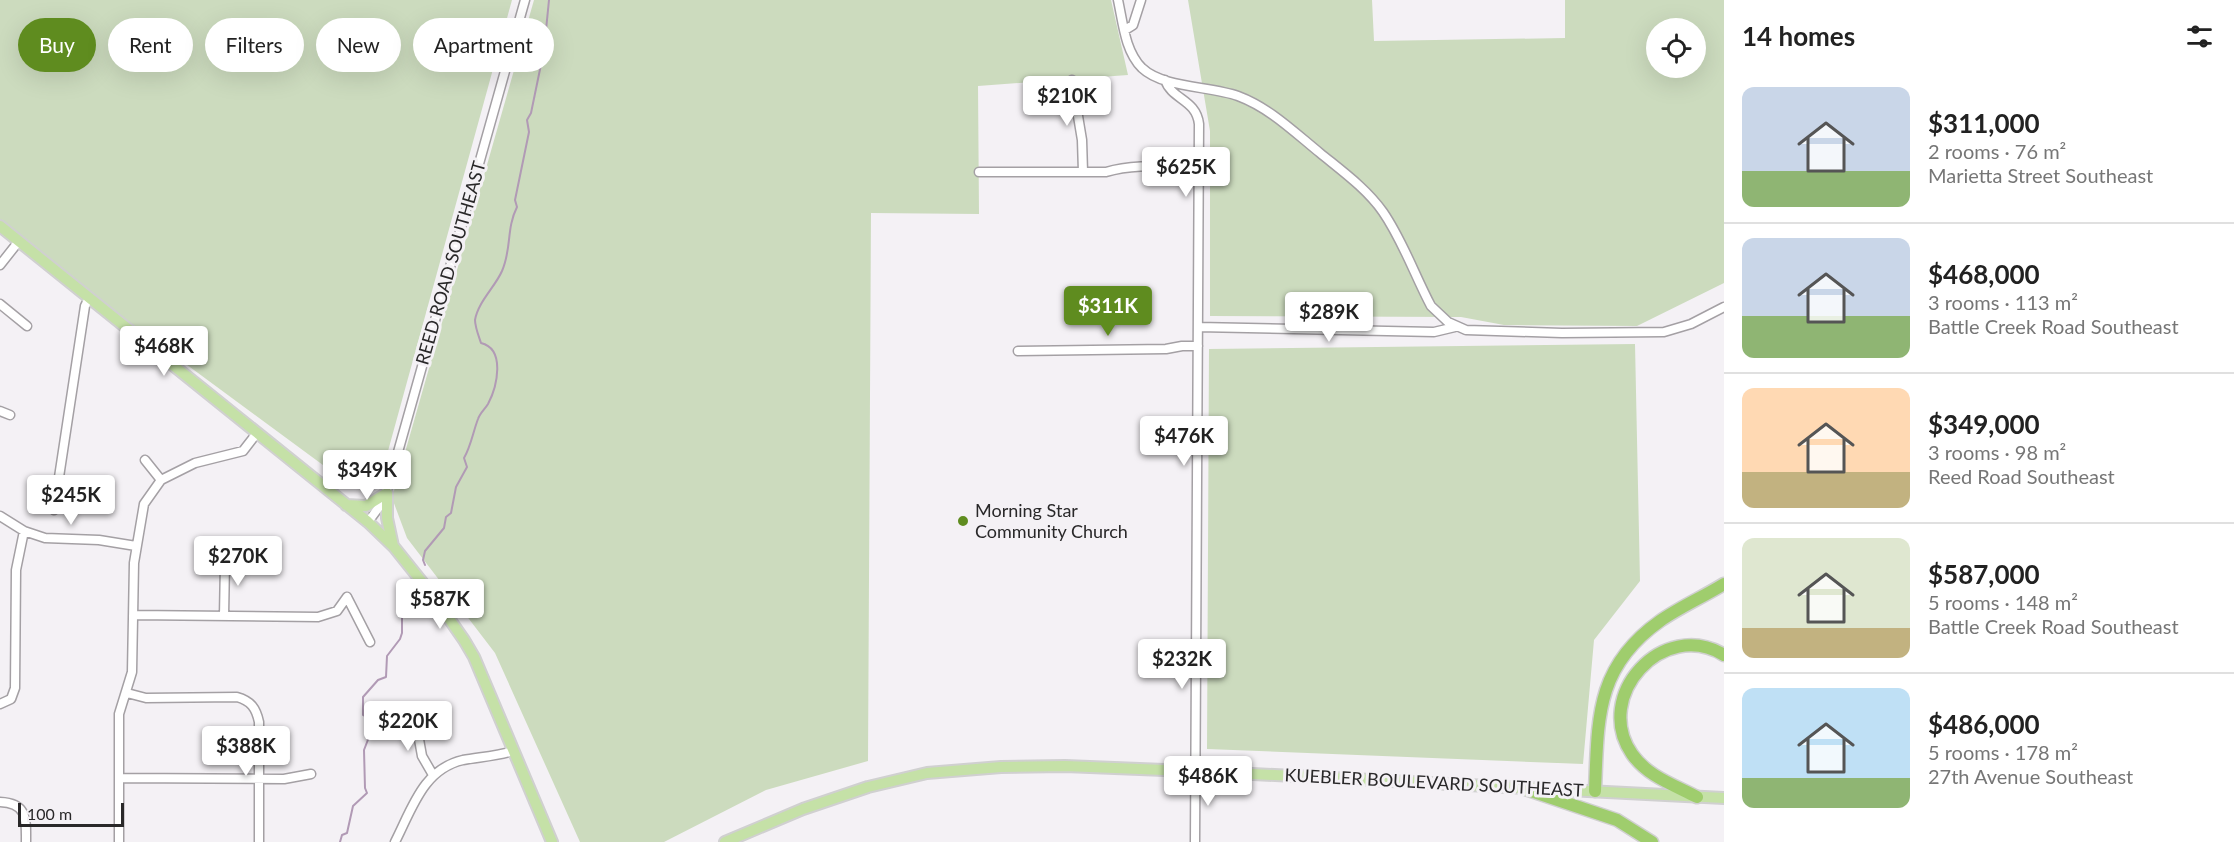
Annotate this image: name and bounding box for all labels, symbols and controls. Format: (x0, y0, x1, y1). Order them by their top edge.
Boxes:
chip: Buy (18, 18, 96, 72)
chip: Rent (108, 18, 193, 72)
chip: Filters (205, 18, 304, 72)
chip: New (316, 18, 401, 72)
chip: Apartment (413, 18, 554, 72)
map controls (1646, 18, 1706, 78)
button: locate (1646, 18, 1706, 78)
text: 14 homes (1742, 20, 1855, 52)
icon: filters (2183, 20, 2216, 53)
pin: $210K (1025, 76, 1109, 127)
text: $210K (1037, 83, 1097, 107)
text: $311,000 (1928, 107, 2040, 139)
icon: home (1790, 111, 1862, 183)
text: 2 rooms · 76 m² (1928, 139, 2066, 163)
pin: $625K (1144, 147, 1228, 198)
text: $625K (1156, 154, 1216, 178)
street label: REED ROAD SOUTHEAST (410, 158, 490, 367)
text: Marietta Street Southeast (1928, 163, 2153, 187)
text: $468,000 (1928, 258, 2040, 290)
icon: home (1790, 262, 1862, 334)
pin: $311K (1066, 286, 1150, 337)
text: 3 rooms · 113 m² (1928, 290, 2078, 314)
pin: $289K (1287, 292, 1371, 343)
text: $311K (1078, 293, 1138, 317)
text: $289K (1299, 299, 1359, 323)
text: Battle Creek Road Southeast (1928, 314, 2179, 338)
pin: $468K (122, 326, 206, 377)
text: $468K (134, 333, 194, 357)
text: $349,000 (1928, 408, 2040, 440)
icon: home (1790, 412, 1862, 484)
pin: $476K (1142, 416, 1226, 467)
text: $476K (1154, 423, 1214, 447)
text: 3 rooms · 98 m² (1928, 440, 2066, 464)
pin: $349K (325, 450, 409, 501)
text: $349K (337, 457, 397, 481)
text: Reed Road Southeast (1928, 464, 2115, 488)
pin: $245K (29, 475, 113, 526)
text: $245K (41, 482, 101, 506)
place label: Morning Star Community Church (975, 499, 1128, 542)
marker: Morning Star Community Church (956, 514, 970, 528)
pin: $270K (196, 536, 280, 587)
text: $270K (208, 543, 268, 567)
text: $587,000 (1928, 558, 2040, 590)
icon: home (1790, 562, 1862, 634)
pin: $587K (398, 579, 482, 630)
text: $587K (410, 586, 470, 610)
text: 5 rooms · 148 m² (1928, 590, 2078, 614)
text: Battle Creek Road Southeast (1928, 614, 2179, 638)
pin: $232K (1140, 639, 1224, 690)
text: $232K (1152, 646, 1212, 670)
pin: $220K (366, 701, 450, 752)
text: $220K (378, 708, 438, 732)
text: $486,000 (1928, 708, 2040, 740)
icon: home (1790, 712, 1862, 784)
pin: $388K (204, 726, 288, 777)
text: $388K (216, 733, 276, 757)
text: 5 rooms · 178 m² (1928, 740, 2078, 764)
pin: $486K (1166, 756, 1250, 807)
text: $486K (1178, 763, 1238, 787)
street label: KUEBLER BOULEVARD SOUTHEAST (1284, 763, 1584, 801)
text: 27th Avenue Southeast (1928, 764, 2133, 788)
scale bar (18, 800, 124, 828)
text: 100 m (27, 804, 72, 823)

